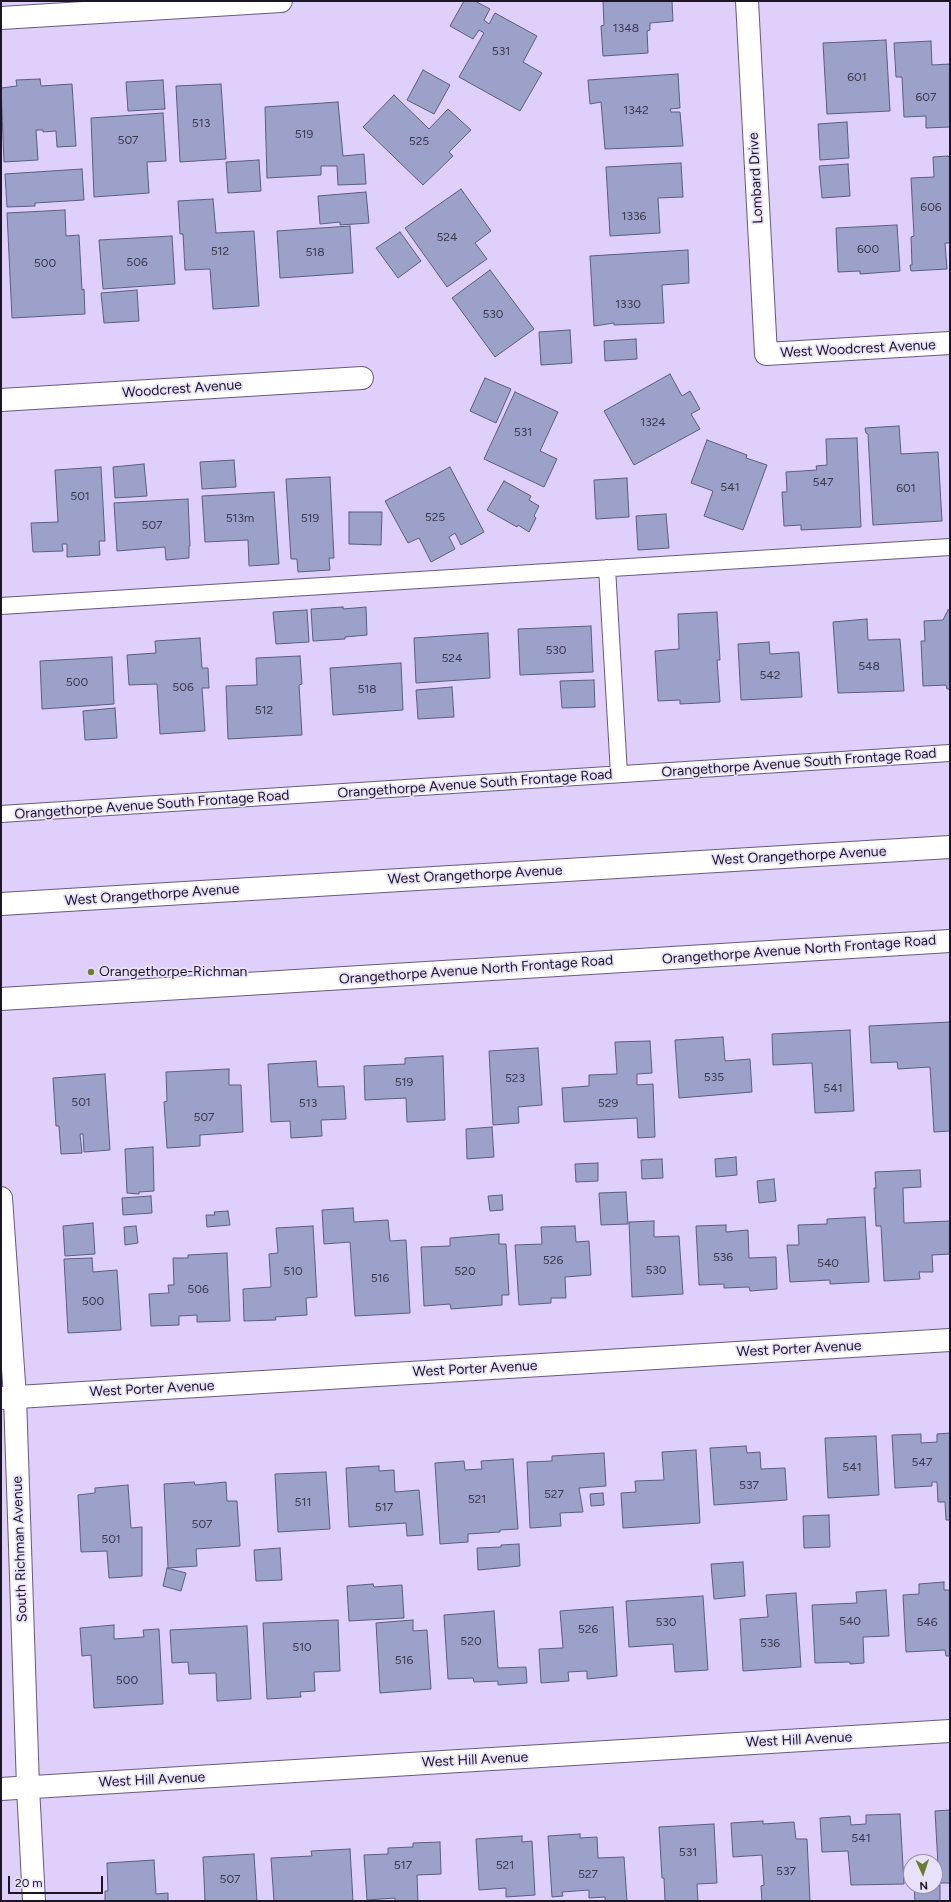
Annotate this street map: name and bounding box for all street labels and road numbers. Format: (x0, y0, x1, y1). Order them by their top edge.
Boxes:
street label: Lombard Drive (745, 132, 767, 224)
street label: West Woodcrest Avenue (780, 337, 936, 361)
street label: Woodcrest Avenue (122, 376, 242, 402)
street label: Orangethorpe Avenue South Frontage Road (661, 745, 937, 781)
street label: Orangethorpe Avenue South Frontage Road (337, 766, 613, 802)
street label: Orangethorpe Avenue South Frontage Road (14, 787, 290, 823)
street label: West Orangethorpe Avenue (711, 843, 887, 869)
street label: West Orangethorpe Avenue (387, 862, 563, 888)
street label: West Orangethorpe Avenue (64, 881, 240, 909)
street label: Orangethorpe Avenue North Frontage Road (661, 932, 937, 968)
street label: Orangethorpe Avenue North Frontage Road (338, 952, 614, 988)
street label: West Porter Avenue (736, 1337, 862, 1361)
street label: West Porter Avenue (412, 1357, 538, 1381)
street label: West Porter Avenue (89, 1377, 215, 1401)
street label: South Richman Avenue (9, 1476, 31, 1622)
street label: West Hill Avenue (745, 1729, 853, 1751)
street label: West Hill Avenue (421, 1749, 529, 1771)
street label: West Hill Avenue (98, 1769, 206, 1791)

